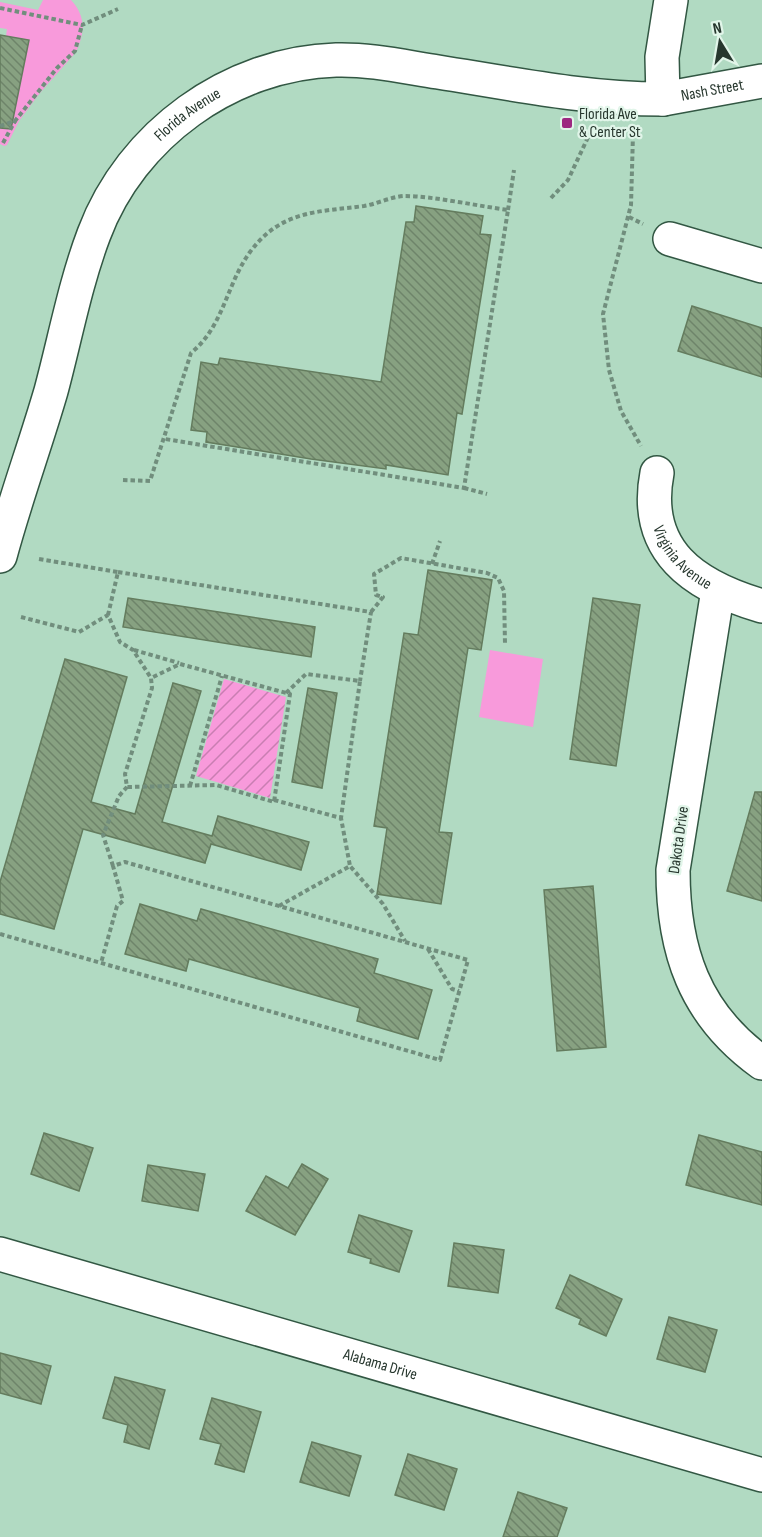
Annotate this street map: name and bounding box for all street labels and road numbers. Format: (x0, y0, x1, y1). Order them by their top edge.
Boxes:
street label: Nash Street (679, 75, 745, 105)
street label: Florida Avenue (150, 84, 224, 145)
street label: Virginia Avenue (649, 523, 715, 594)
street label: Dakota Drive (665, 805, 693, 875)
street label: Alabama Drive (340, 1344, 419, 1384)

